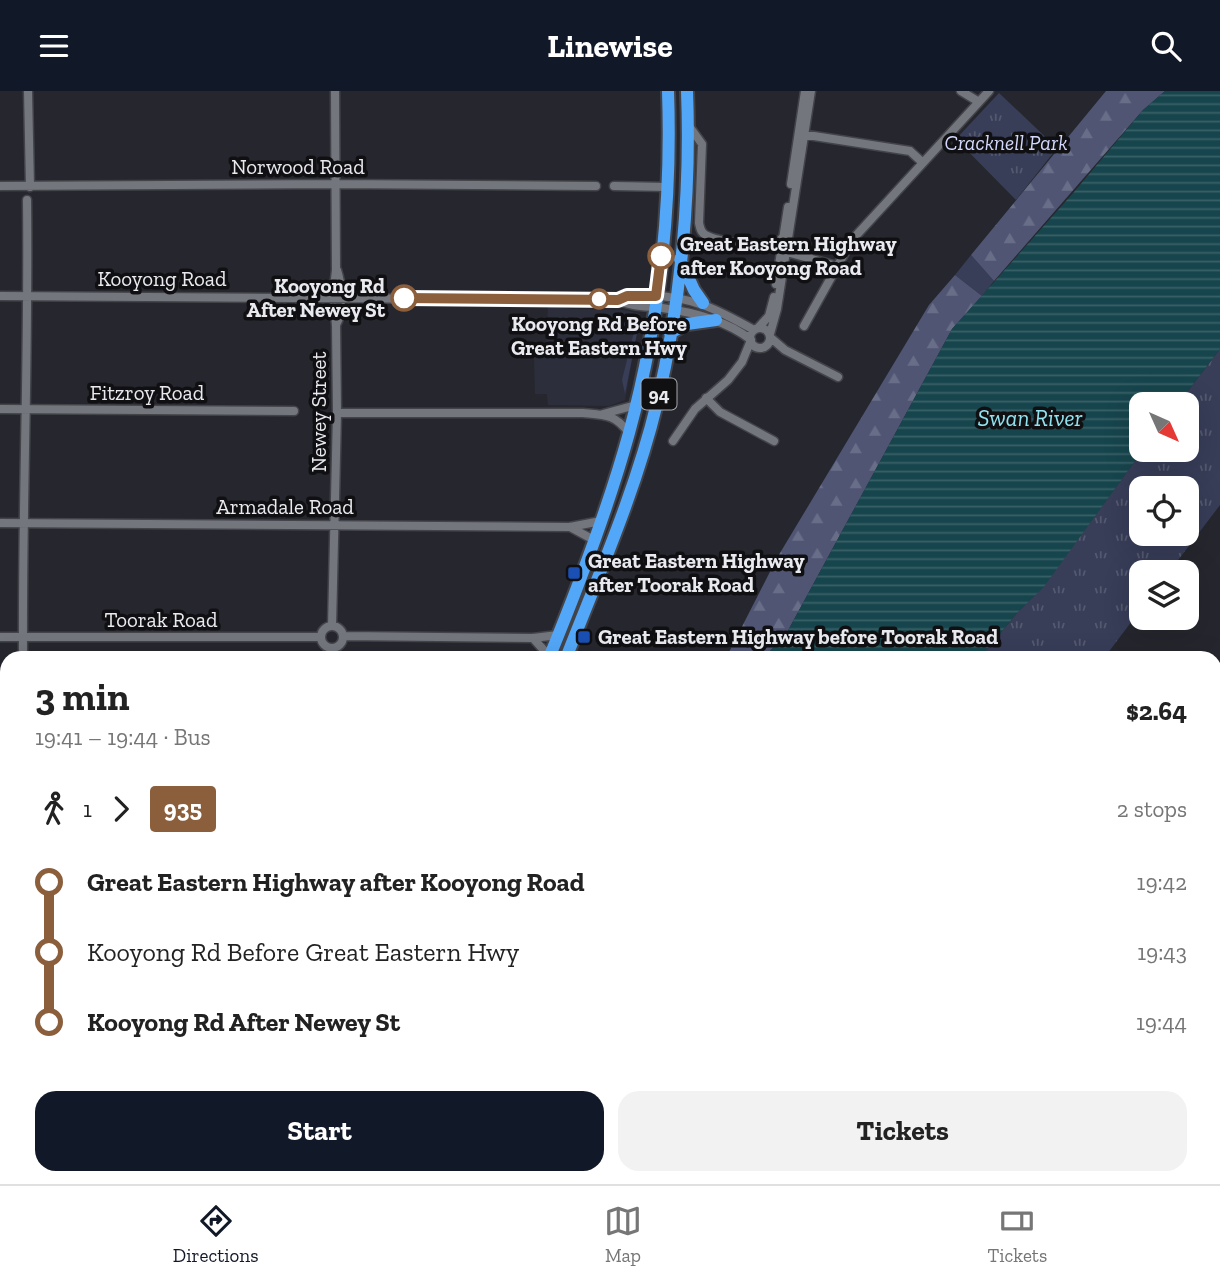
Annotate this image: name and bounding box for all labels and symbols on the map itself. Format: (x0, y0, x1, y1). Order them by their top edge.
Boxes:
park label: Cracknell Park (944, 130, 1068, 155)
street label: Norwood Road (231, 154, 365, 179)
place label: Great Eastern Highway after Kooyong Road (680, 231, 897, 280)
marker: Great Eastern Highway after Kooyong Road (648, 243, 674, 269)
street label: Kooyong Road (98, 266, 227, 291)
place label: Kooyong Rd After Newey St (247, 273, 386, 322)
marker: Kooyong Rd After Newey St (391, 285, 417, 311)
marker: Kooyong Rd Before Great Eastern Hwy (589, 289, 609, 309)
place label: Kooyong Rd Before Great Eastern Hwy (511, 311, 687, 360)
street label: Newey Street (306, 352, 331, 472)
road number: 94 (642, 379, 676, 409)
street label: Fitzroy Road (90, 380, 205, 405)
north arrow (1129, 392, 1199, 462)
water label: Swan River (978, 404, 1083, 432)
street label: Armadale Road (216, 494, 354, 519)
place label: Great Eastern Highway after Toorak Road (588, 548, 805, 597)
marker: Great Eastern Highway after Toorak Road (566, 565, 582, 581)
street label: Toorak Road (104, 607, 218, 632)
place label: Great Eastern Highway before Toorak Road (598, 624, 998, 649)
marker: Great Eastern Highway before Toorak Road (576, 629, 592, 645)

